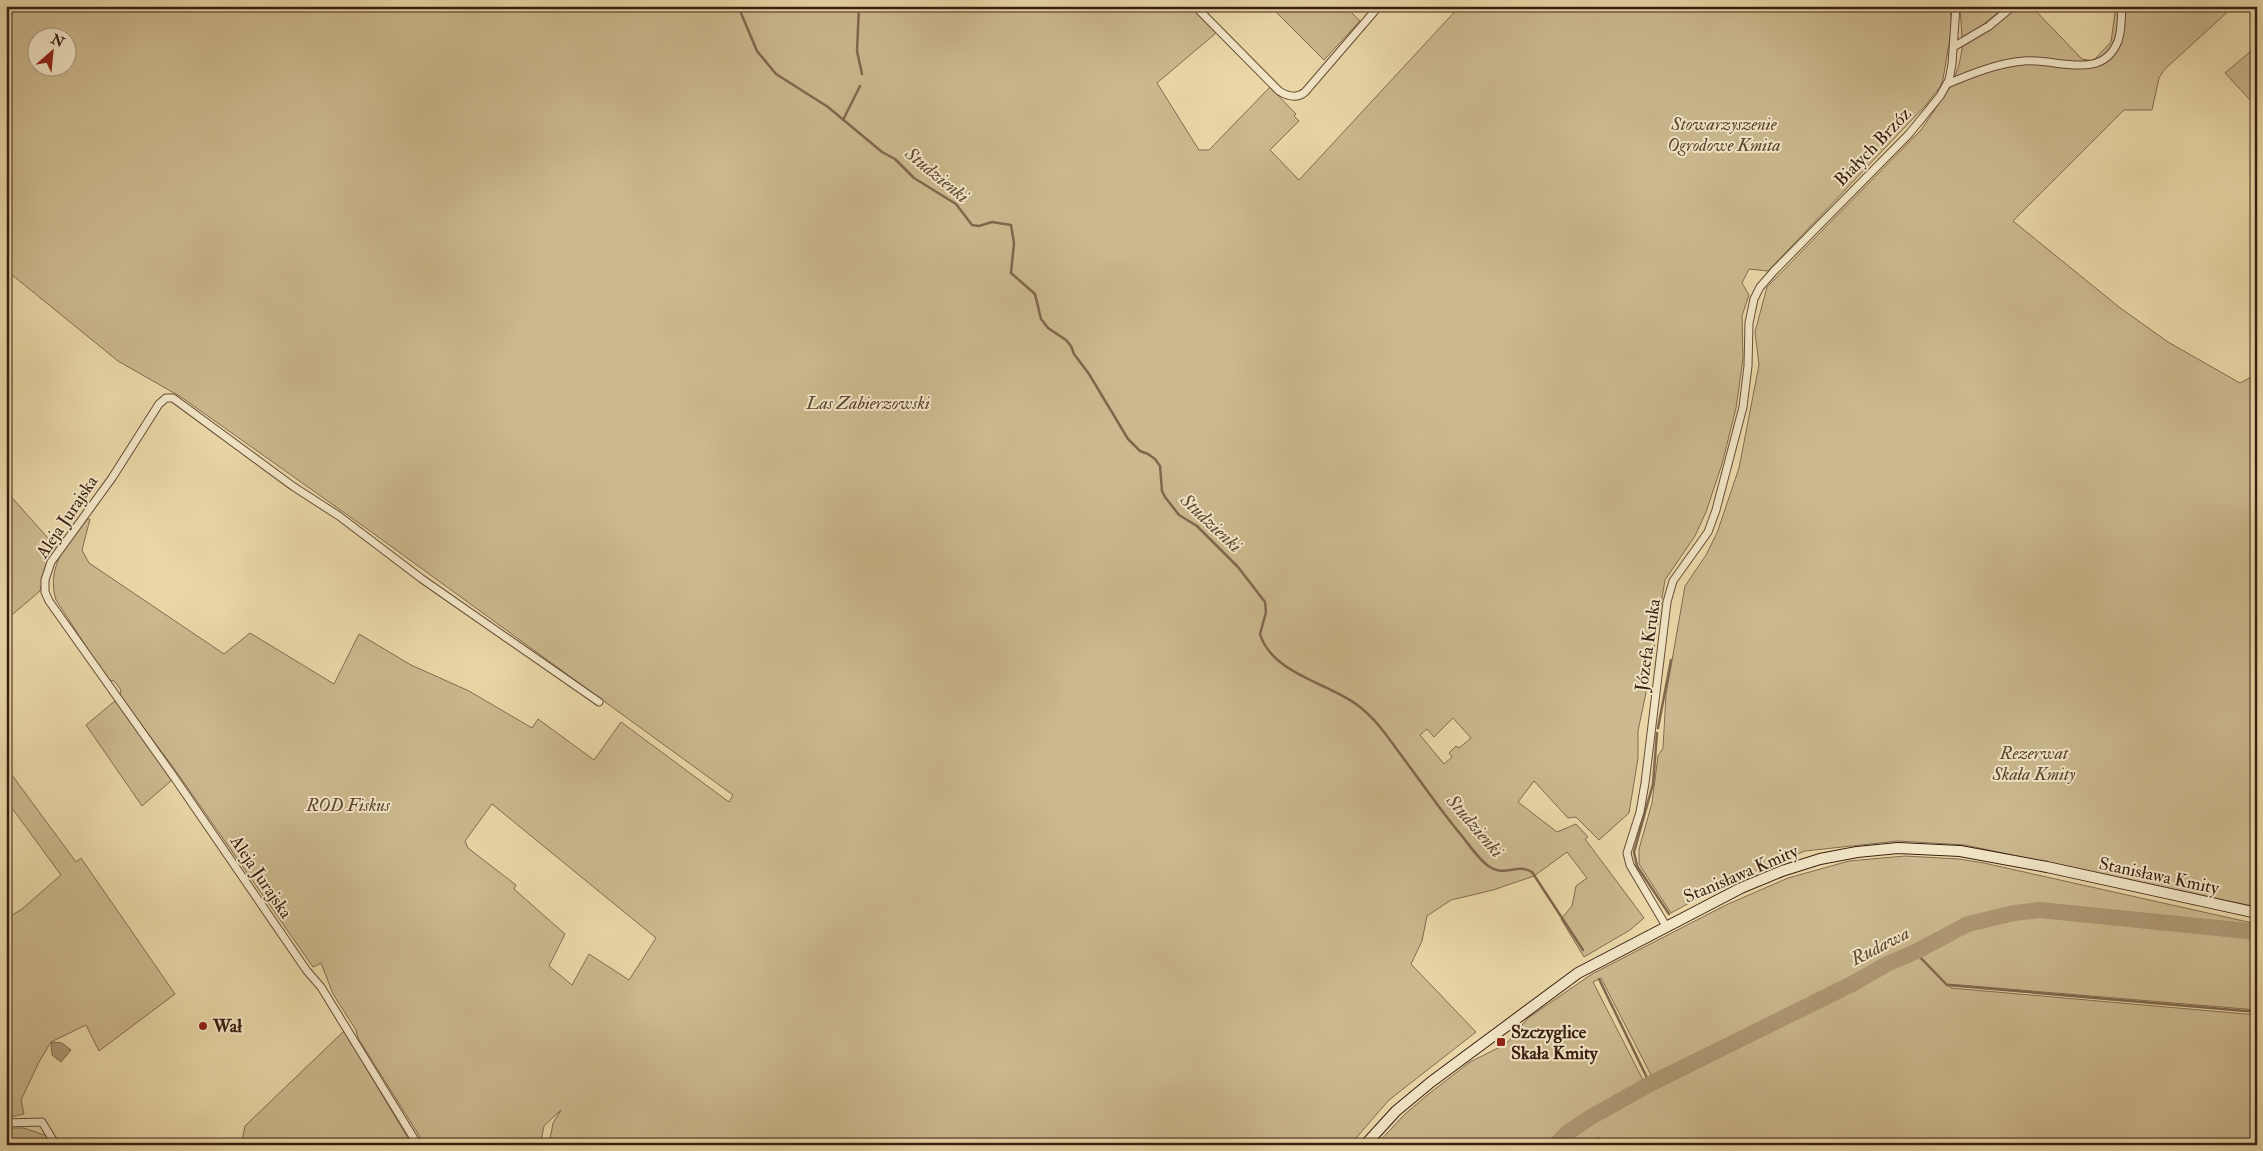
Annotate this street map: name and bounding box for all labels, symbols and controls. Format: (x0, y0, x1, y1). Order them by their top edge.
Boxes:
north arrow (28, 28, 78, 78)
text: N (47, 30, 68, 51)
street label: Białych Brzóz (1830, 102, 1917, 191)
park label: Stowarzyszenie Ogrodowe Kmita (1667, 113, 1781, 157)
water label: Studzienki (899, 141, 974, 208)
park label: Las Zabierzowski (805, 392, 930, 415)
street label: Aleja Jurajska (30, 471, 104, 564)
water label: Studzienki (1174, 488, 1247, 558)
street label: Józefa Kruka (1630, 597, 1666, 694)
park label: Rezerwat Skała Kmity (1992, 742, 2076, 786)
water label: Studzienki (1440, 789, 1509, 863)
park label: ROD Fiskus (305, 794, 391, 817)
street label: Aleja Jurajska (224, 830, 298, 923)
street label: Stanisława Kmity (1680, 839, 1803, 909)
street label: Stanisława Kmity (2097, 852, 2222, 900)
water label: Rudawa (1846, 921, 1914, 971)
place label: Wał (212, 1015, 243, 1038)
marker: Wał (197, 1020, 209, 1032)
place label: Szczyglice Skała Kmity (1511, 1021, 1599, 1065)
marker: Szczyglice Skała Kmity (1495, 1036, 1507, 1048)

